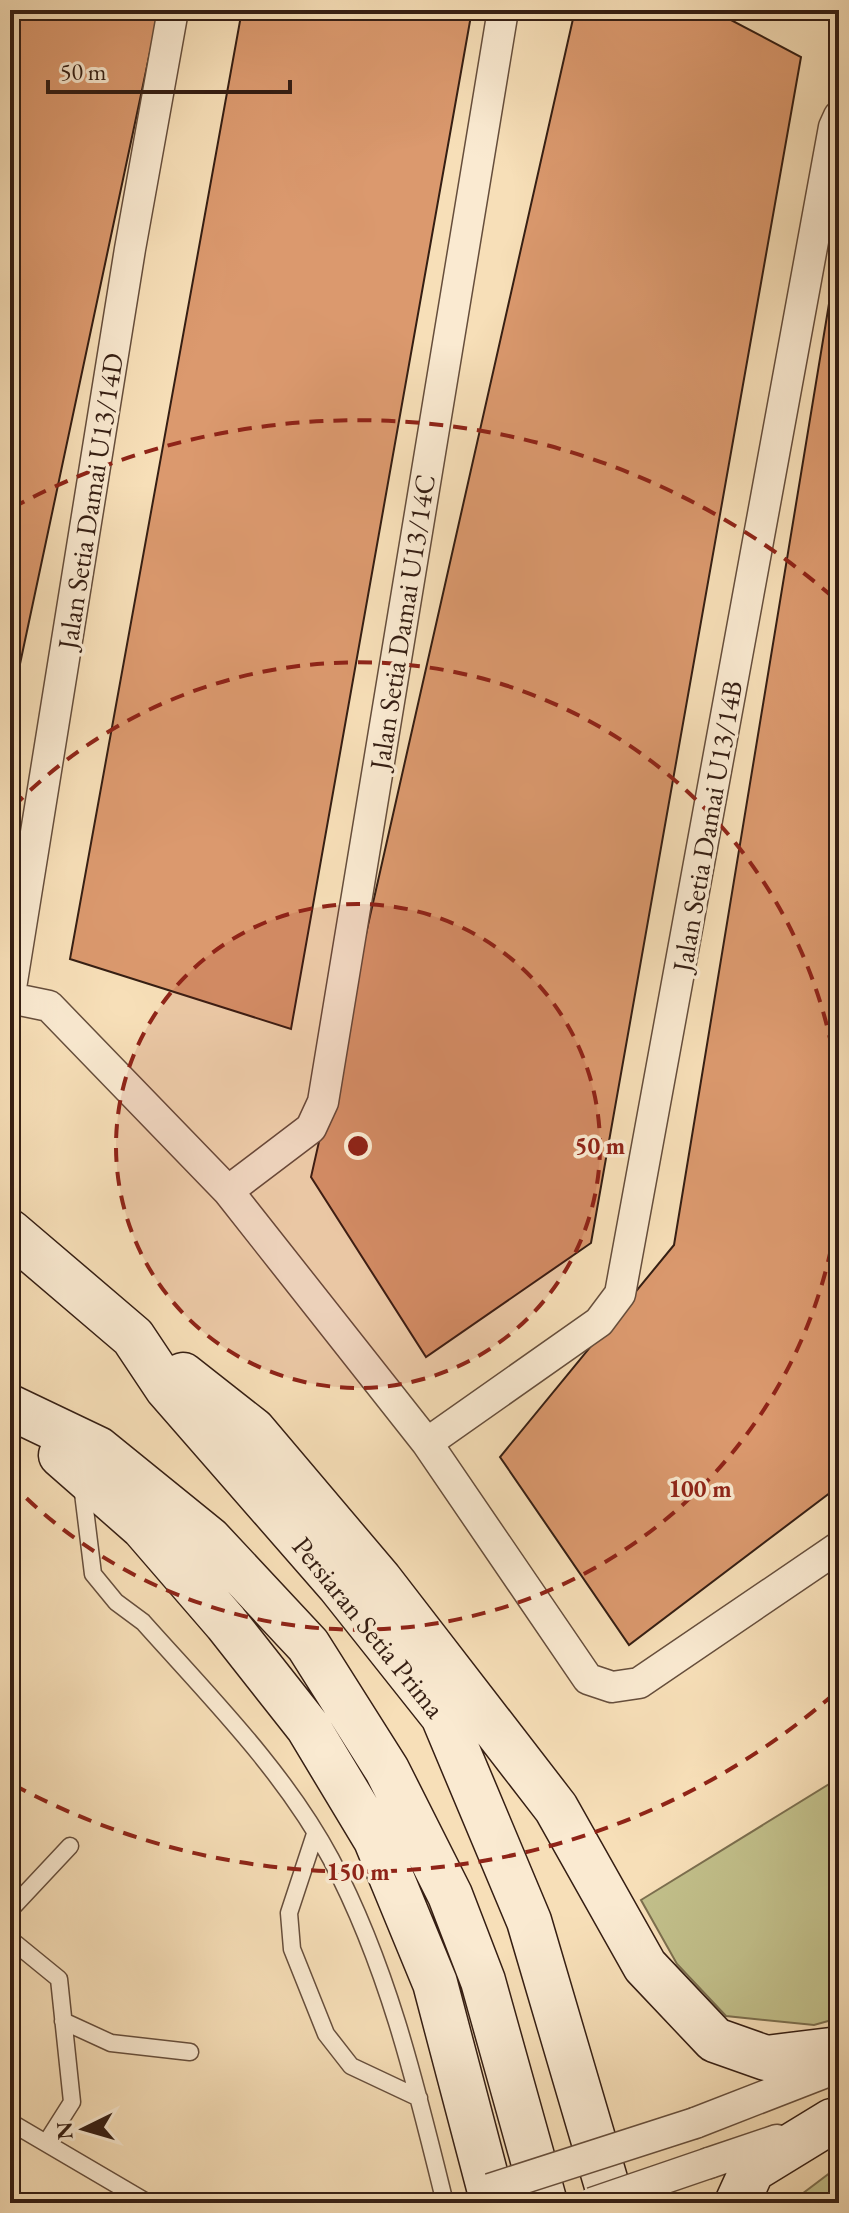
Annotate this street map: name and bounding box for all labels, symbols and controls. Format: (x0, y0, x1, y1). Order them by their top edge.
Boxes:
scale bar (48, 44, 290, 94)
text: 50 m (60, 56, 107, 87)
street label: Jalan Setia Damai U13/14D (48, 350, 131, 654)
street label: Jalan Setia Damai U13/14C (361, 472, 443, 774)
street label: Jalan Setia Damai U13/14B (663, 678, 750, 976)
text: 50 m (575, 1130, 625, 1161)
centre of rings (344, 1132, 372, 1160)
text: 100 m (668, 1473, 732, 1504)
street label: Persiaran Setia Prima (285, 1529, 454, 1726)
text: 150 m (326, 1856, 390, 1887)
north arrow (44, 2089, 124, 2169)
text: N (49, 2120, 80, 2141)

